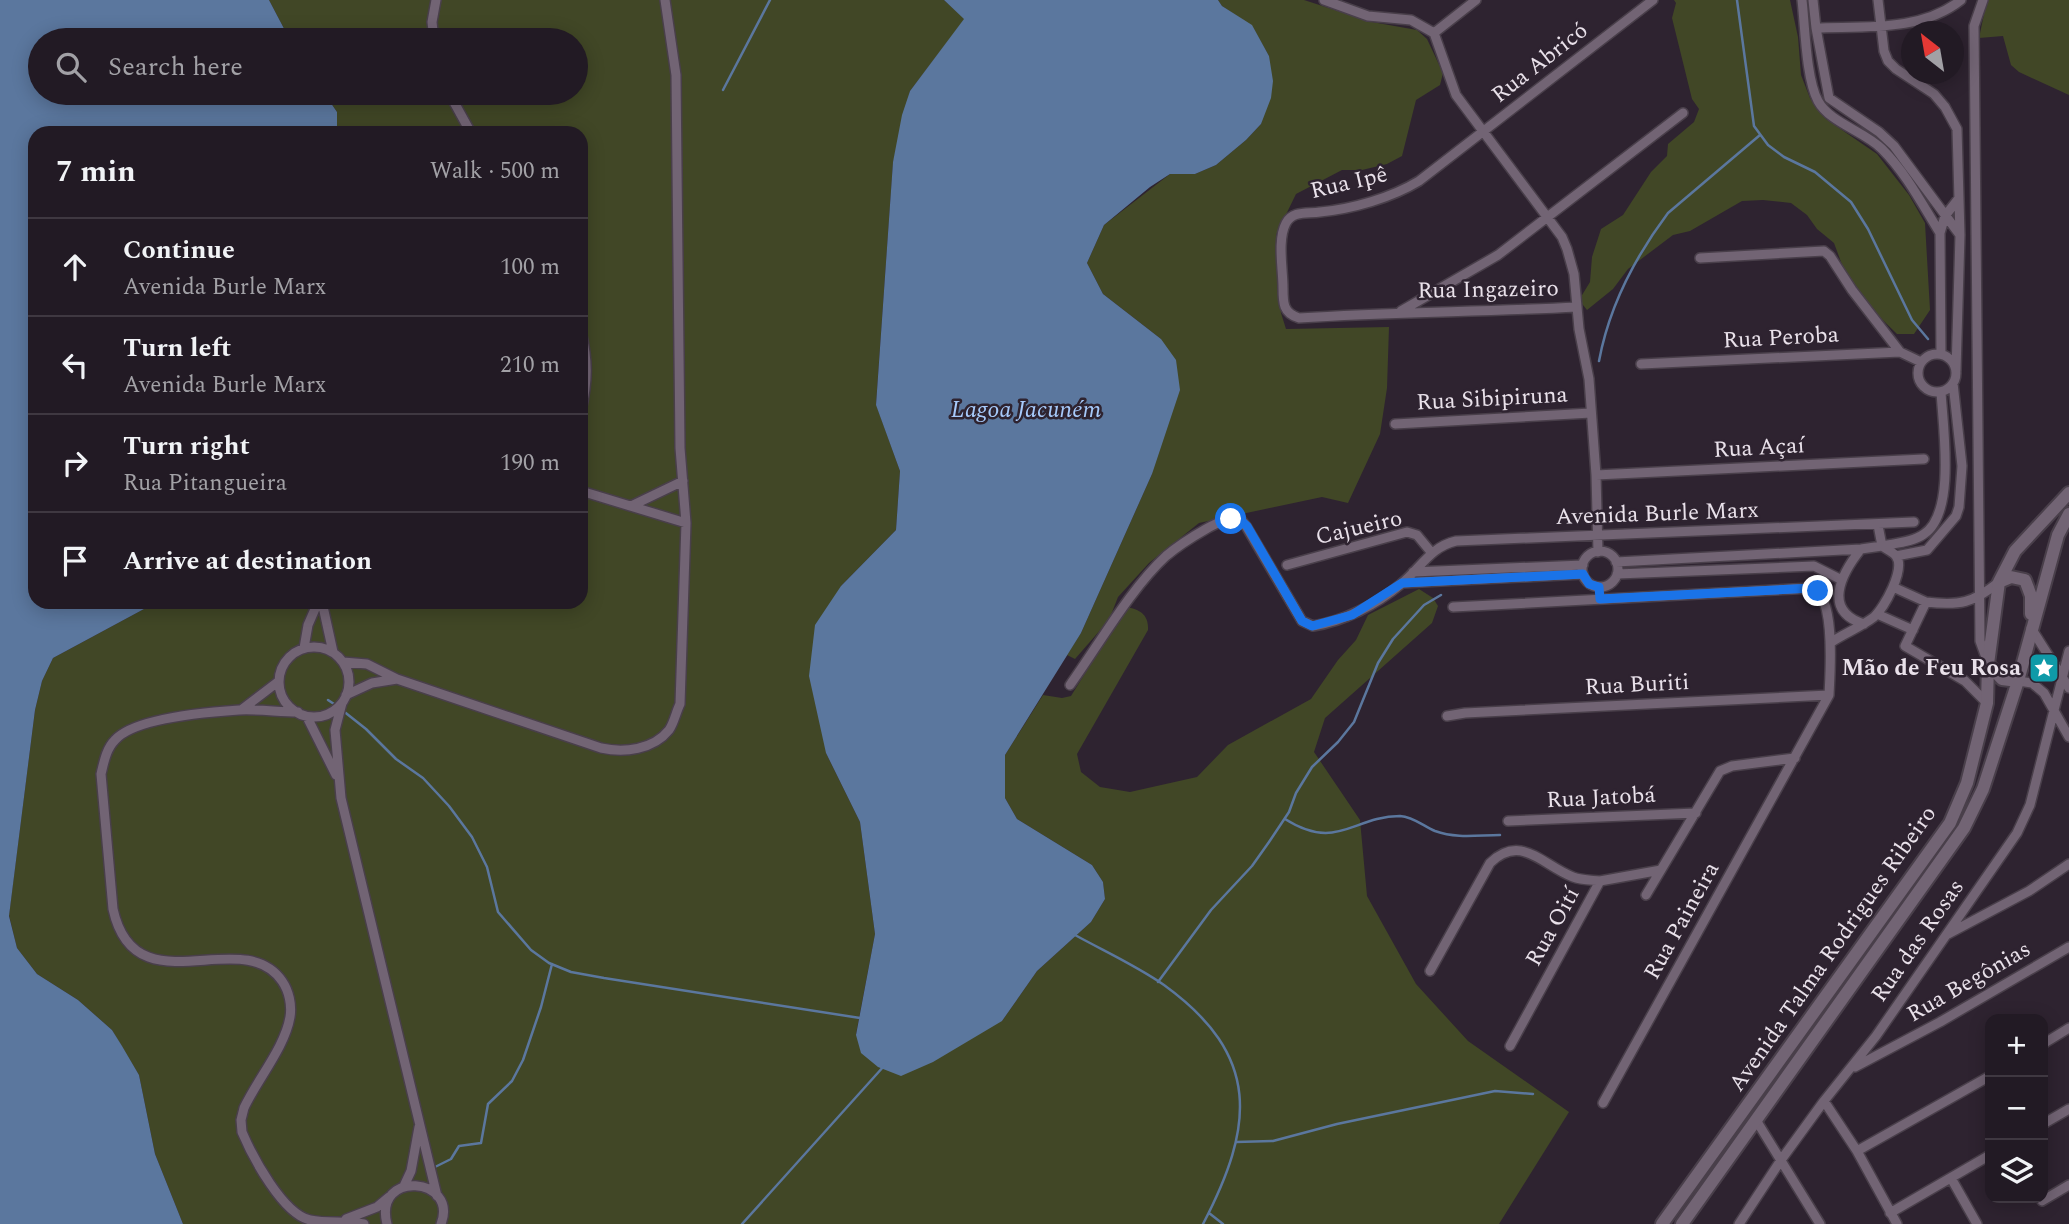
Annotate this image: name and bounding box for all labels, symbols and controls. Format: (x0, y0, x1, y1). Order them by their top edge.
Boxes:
street label: Rua Abricó (1484, 14, 1596, 112)
north arrow (1901, 21, 1964, 84)
search box (28, 28, 588, 105)
text: Search here (108, 47, 243, 87)
icon: search (52, 48, 90, 86)
text: 7 min (56, 149, 136, 195)
text: Walk · 500 m (430, 154, 560, 189)
street label: Rua Ipê (1307, 157, 1391, 209)
text: Continue (123, 230, 235, 270)
icon: ahead (56, 248, 94, 286)
text: 100 m (500, 250, 560, 285)
text: Avenida Burle Marx (123, 270, 326, 305)
street label: Rua Ingazeiro (1417, 271, 1559, 309)
street label: Rua Peroba (1722, 317, 1840, 359)
text: Turn left (123, 328, 231, 368)
icon: left (56, 346, 94, 384)
text: 210 m (500, 348, 560, 383)
text: Avenida Burle Marx (123, 368, 326, 403)
street label: Rua Sibipiruna (1415, 378, 1569, 420)
water label: Lagoa Jacuném (951, 392, 1102, 428)
text: Turn right (123, 426, 250, 466)
street label: Rua Açaí (1712, 428, 1807, 468)
icon: right (56, 444, 94, 482)
text: 190 m (500, 446, 560, 481)
text: Rua Pitangueira (123, 466, 287, 501)
street label: Avenida Burle Marx (1555, 493, 1759, 535)
street label: Cajueiro (1312, 501, 1406, 555)
route start (1215, 503, 1246, 534)
text: Arrive at destination (123, 541, 372, 581)
icon: arrive (56, 542, 94, 580)
route end (1802, 575, 1833, 606)
place label: Mão de Feu Rosa (1841, 651, 2021, 686)
place icon: Mão de Feu Rosa (2027, 651, 2061, 685)
street label: Rua Buriti (1584, 665, 1690, 705)
street label: Rua Jatobá (1545, 778, 1657, 818)
street label: Avenida Talma Rodrigues Ribeiro (1720, 799, 1946, 1099)
street label: Rua Paineira (1635, 856, 1729, 986)
street label: Rua das Rosas (1862, 872, 1974, 1010)
street label: Rua Oití (1517, 879, 1590, 973)
street label: Rua Begônias (1900, 932, 2038, 1032)
map controls (1985, 1014, 2048, 1203)
button: + (1985, 1014, 2048, 1077)
button: − (1985, 1077, 2048, 1140)
button: layers (1985, 1140, 2048, 1203)

